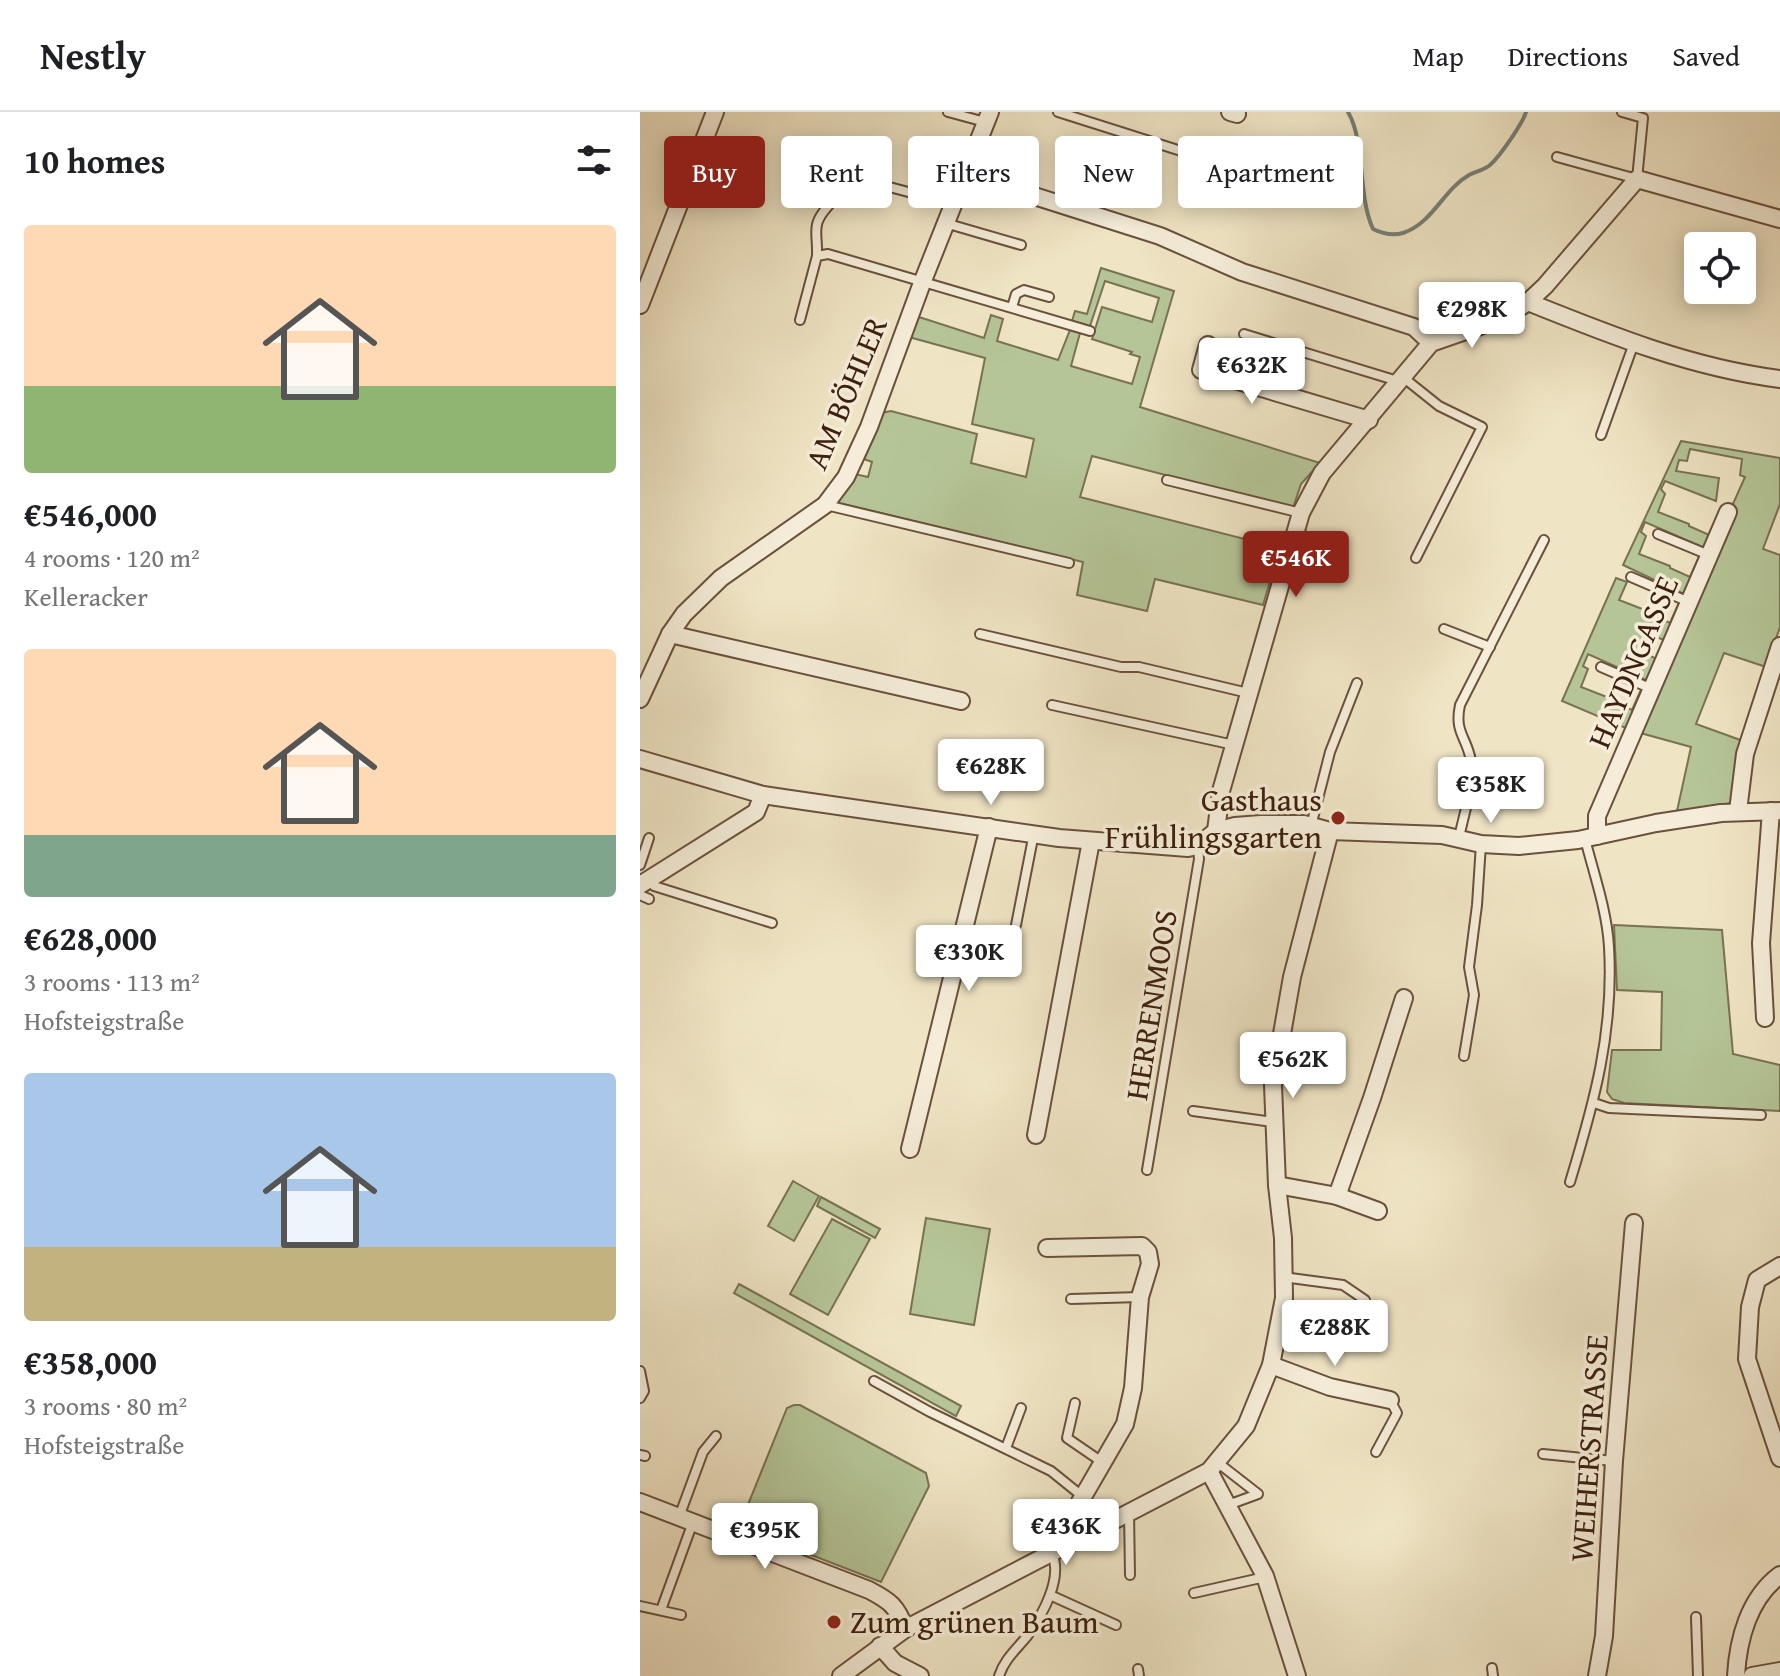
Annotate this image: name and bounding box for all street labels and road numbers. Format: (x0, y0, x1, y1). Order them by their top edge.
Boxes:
street label: AM BÖHLER (792, 309, 899, 476)
street label: HAYDNGASSE (1575, 568, 1690, 755)
street label: HERRENMOOS (1112, 906, 1189, 1103)
street label: WEIHERSTRASSE (1557, 1333, 1620, 1563)

